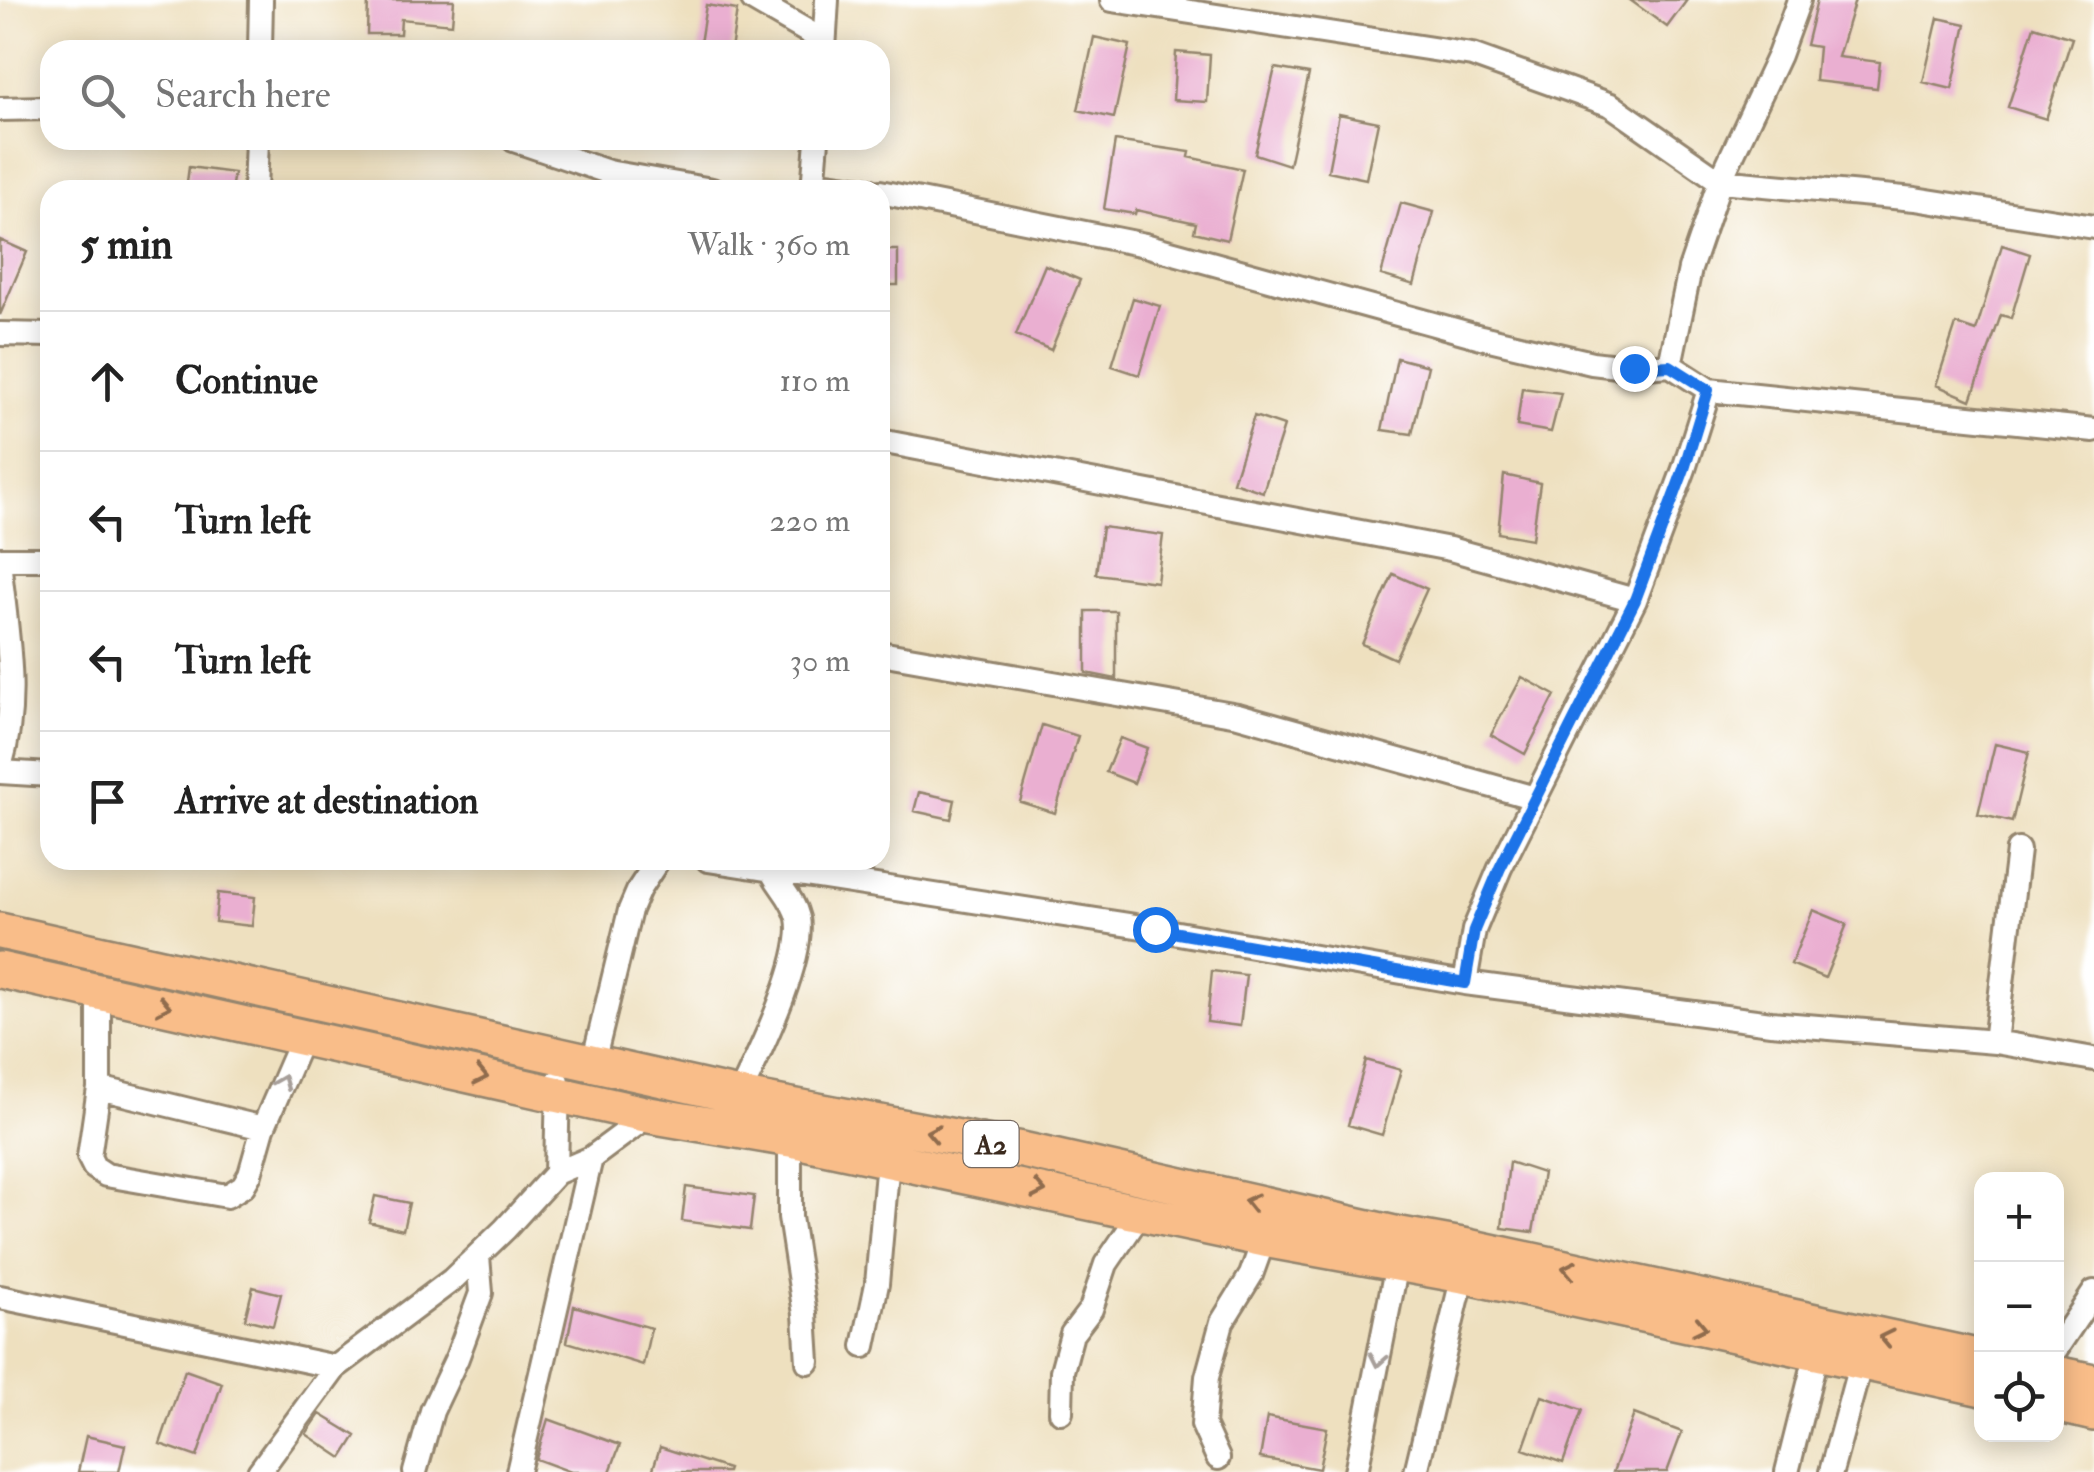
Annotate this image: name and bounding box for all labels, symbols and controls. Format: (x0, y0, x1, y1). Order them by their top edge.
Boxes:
search box (40, 40, 890, 150)
icon: search (75, 68, 130, 123)
text: Search here (155, 71, 331, 119)
text: 5 min (80, 219, 173, 271)
text: Walk · 360 m (687, 225, 850, 265)
route end (1612, 346, 1658, 392)
icon: ahead (80, 354, 135, 409)
text: Continue (175, 357, 318, 405)
text: 110 m (779, 361, 850, 401)
icon: left (80, 494, 135, 549)
text: Turn left (175, 497, 311, 545)
text: 220 m (770, 501, 850, 541)
icon: left (80, 634, 135, 689)
text: Turn left (175, 637, 311, 685)
text: 30 m (790, 641, 850, 681)
icon: arrive (80, 774, 135, 829)
text: Arrive at destination (175, 777, 479, 825)
route start (1133, 907, 1179, 953)
one-way arrow (155, 994, 172, 1015)
one-way arrow (472, 1064, 489, 1085)
one-way arrow (270, 1074, 290, 1092)
road number: A2 (964, 1121, 1018, 1167)
one-way arrow (925, 1124, 942, 1145)
map controls (1974, 1172, 2064, 1442)
button: + (1974, 1172, 2064, 1262)
one-way arrow (1030, 1179, 1047, 1200)
one-way arrow (1243, 1193, 1260, 1214)
one-way arrow (1560, 1259, 1577, 1280)
button: − (1974, 1262, 2064, 1352)
one-way arrow (1691, 1315, 1708, 1336)
one-way arrow (1878, 1328, 1895, 1349)
one-way arrow (1369, 1351, 1390, 1368)
button: locate (1974, 1352, 2064, 1442)

